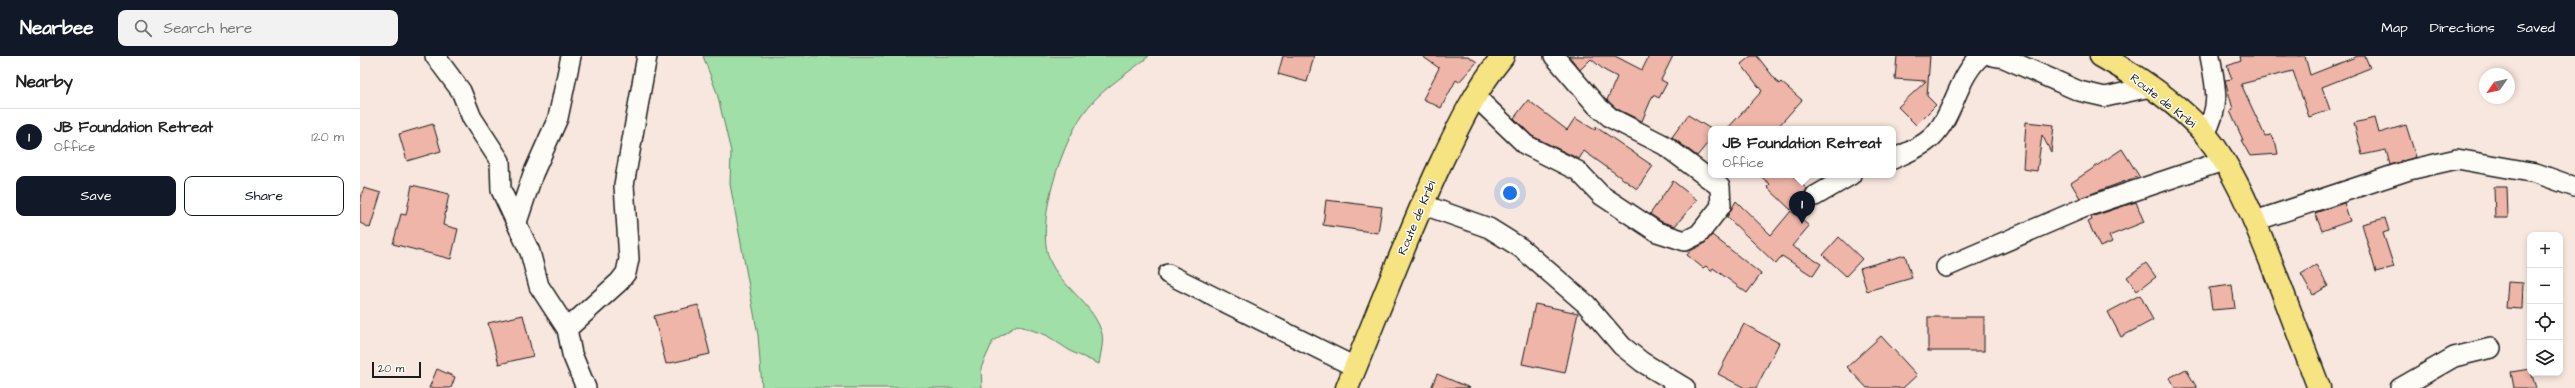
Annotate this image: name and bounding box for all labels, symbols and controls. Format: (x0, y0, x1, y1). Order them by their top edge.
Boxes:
search box (118, 10, 398, 46)
text: Nearbee (20, 15, 94, 42)
icon: search (132, 17, 154, 39)
text: Search here (164, 18, 252, 39)
text: Map (2381, 18, 2408, 38)
text: Directions (2430, 18, 2495, 38)
text: Saved (2517, 18, 2555, 38)
north arrow (2479, 68, 2515, 104)
text: Nearby (16, 70, 73, 94)
street label: Route de Kribi (2127, 70, 2200, 132)
text: JB Foundation Retreat (54, 117, 213, 138)
popup (1708, 126, 1896, 178)
text: 1 (28, 128, 30, 146)
text: 120 m (311, 128, 344, 146)
text: JB Foundation Retreat (1722, 133, 1882, 154)
text: Office (54, 138, 95, 156)
text: Office (1722, 154, 1764, 172)
button: Save (16, 176, 176, 216)
button: Share (184, 176, 344, 216)
street label: Route de Kribi (1394, 178, 1440, 258)
your location (1500, 183, 1520, 203)
pin: 1 (1789, 191, 1815, 224)
map controls (2527, 232, 2563, 376)
button: + (2527, 232, 2563, 268)
button: − (2527, 268, 2563, 304)
button: locate (2527, 304, 2563, 340)
button: layers (2527, 340, 2563, 376)
scale bar (372, 360, 421, 379)
text: 20 m (378, 361, 404, 376)

